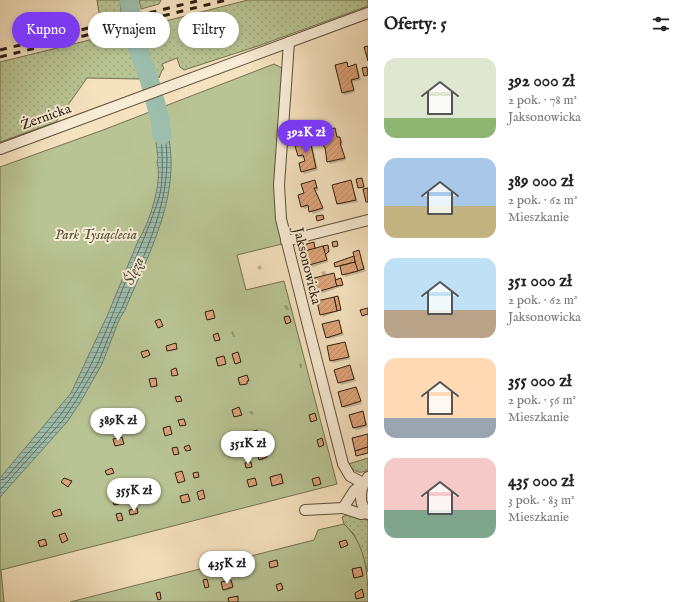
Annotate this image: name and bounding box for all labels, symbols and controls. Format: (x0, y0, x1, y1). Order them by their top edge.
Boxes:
chip: Kupno (12, 12, 80, 48)
chip: Wynajem (88, 12, 170, 48)
chip: Filtry (178, 12, 239, 48)
icon: filters (650, 13, 672, 35)
text: Oferty: 5 (384, 14, 447, 35)
text: 392 000 zł (508, 71, 575, 92)
icon: home (416, 74, 464, 122)
text: 2 pok. · 78 m² (508, 92, 577, 109)
street label: Żernicka (18, 99, 74, 134)
text: Jaksonowicka (508, 109, 581, 126)
pin: 392K zł (269, 120, 343, 154)
text: 392K zł (287, 124, 325, 141)
text: 389 000 zł (508, 171, 573, 192)
icon: home (416, 174, 464, 222)
text: 2 pok. · 62 m² (508, 192, 578, 209)
text: Mieszkanie (508, 209, 569, 226)
street label: Jaksonowicka (288, 224, 325, 307)
park label: Park Tysiąclecia (55, 226, 137, 244)
water label: Ślęza (120, 254, 149, 288)
text: 351 000 zł (508, 271, 572, 292)
icon: home (416, 274, 464, 322)
text: 2 pok. · 62 m² (508, 292, 578, 309)
text: Jaksonowicka (508, 309, 581, 326)
text: 355 000 zł (508, 371, 572, 392)
icon: home (416, 374, 464, 422)
text: 2 pok. · 56 m² (508, 392, 576, 409)
pin: 389K zł (81, 408, 155, 442)
text: Mieszkanie (508, 409, 569, 426)
text: 389K zł (99, 412, 137, 429)
pin: 351K zł (211, 431, 285, 465)
text: 351K zł (230, 435, 266, 452)
text: 435 000 zł (508, 471, 574, 492)
icon: home (416, 474, 464, 522)
pin: 355K zł (97, 478, 171, 512)
text: 355K zł (116, 482, 152, 499)
text: 3 pok. · 83 m² (508, 492, 575, 509)
text: Mieszkanie (508, 509, 569, 526)
pin: 435K zł (190, 551, 264, 585)
text: 435K zł (208, 555, 246, 572)

